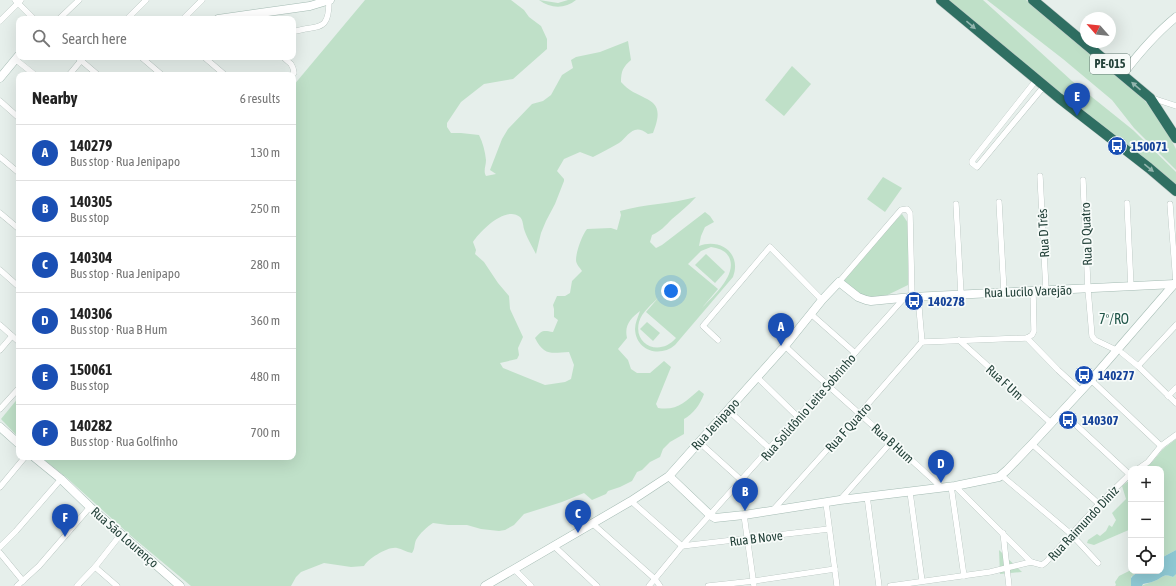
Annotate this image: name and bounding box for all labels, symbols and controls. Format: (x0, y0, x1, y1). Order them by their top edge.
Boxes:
north arrow (1080, 12, 1116, 48)
search box (16, 16, 296, 60)
one-way arrow (965, 21, 976, 30)
icon: search (30, 27, 52, 49)
text: Search here (62, 30, 127, 47)
road number: PE-015 (1090, 54, 1130, 74)
one-way arrow (1130, 81, 1141, 90)
pin: E (1064, 83, 1090, 116)
text: Nearby (32, 88, 78, 108)
text: 6 results (240, 91, 280, 106)
bus stop icon: 150071 (1106, 135, 1128, 157)
text: 140279 (70, 137, 112, 154)
place label: 150071 (1131, 139, 1168, 154)
text: A (42, 145, 48, 160)
text: 130 m (251, 145, 280, 160)
text: Bus stop · Rua Jenipapo (70, 154, 180, 169)
one-way arrow (1143, 163, 1154, 172)
text: 140305 (70, 193, 112, 210)
text: B (42, 201, 48, 216)
text: 250 m (251, 201, 280, 216)
street label: Rua D Quatro (1078, 202, 1095, 266)
street label: Rua D Três (1035, 208, 1052, 258)
text: Bus stop (70, 210, 109, 225)
text: 140304 (70, 249, 112, 266)
text: C (42, 257, 48, 272)
text: 280 m (251, 257, 280, 272)
text: Bus stop · Rua Jenipapo (70, 266, 180, 281)
your location (661, 281, 681, 301)
street label: Rua Lucilo Varejão (984, 282, 1072, 301)
bus stop icon: 140278 (903, 290, 925, 312)
place label: 140278 (928, 294, 965, 309)
text: 140306 (70, 305, 112, 322)
district label: 7º/RO (1099, 311, 1129, 327)
text: D (41, 313, 49, 328)
text: 360 m (251, 313, 280, 328)
pin: A (768, 313, 794, 346)
text: Bus stop · Rua B Hum (70, 322, 167, 337)
street label: Rua Solidônio Leite Sobrinho (758, 351, 859, 464)
text: 150061 (70, 361, 112, 378)
street label: Rua F Um (983, 362, 1026, 403)
bus stop icon: 140277 (1073, 364, 1095, 386)
place label: 140277 (1098, 368, 1135, 383)
text: E (42, 369, 48, 384)
text: 480 m (251, 369, 280, 384)
text: Bus stop (70, 378, 109, 393)
street label: Rua Jenipapo (688, 395, 743, 453)
street label: Rua F Quatro (822, 400, 874, 455)
bus stop icon: 140307 (1057, 409, 1079, 431)
place label: 140307 (1082, 413, 1119, 428)
text: 140282 (70, 417, 112, 434)
street label: Rua B Hum (868, 420, 917, 466)
text: F (42, 425, 48, 440)
text: 700 m (251, 425, 280, 440)
text: Bus stop · Rua Golfinho (70, 434, 178, 449)
pin: D (928, 450, 954, 483)
map controls (1128, 466, 1164, 574)
button: + (1128, 466, 1164, 502)
pin: B (732, 478, 758, 511)
street label: Rua Raimundo Diniz (1045, 483, 1122, 564)
pin: C (565, 500, 591, 533)
button: − (1128, 502, 1164, 538)
pin: F (52, 504, 78, 537)
street label: Rua São Lourenço (88, 504, 161, 571)
street label: Rua B Nove (729, 528, 784, 549)
button: locate (1128, 538, 1164, 574)

